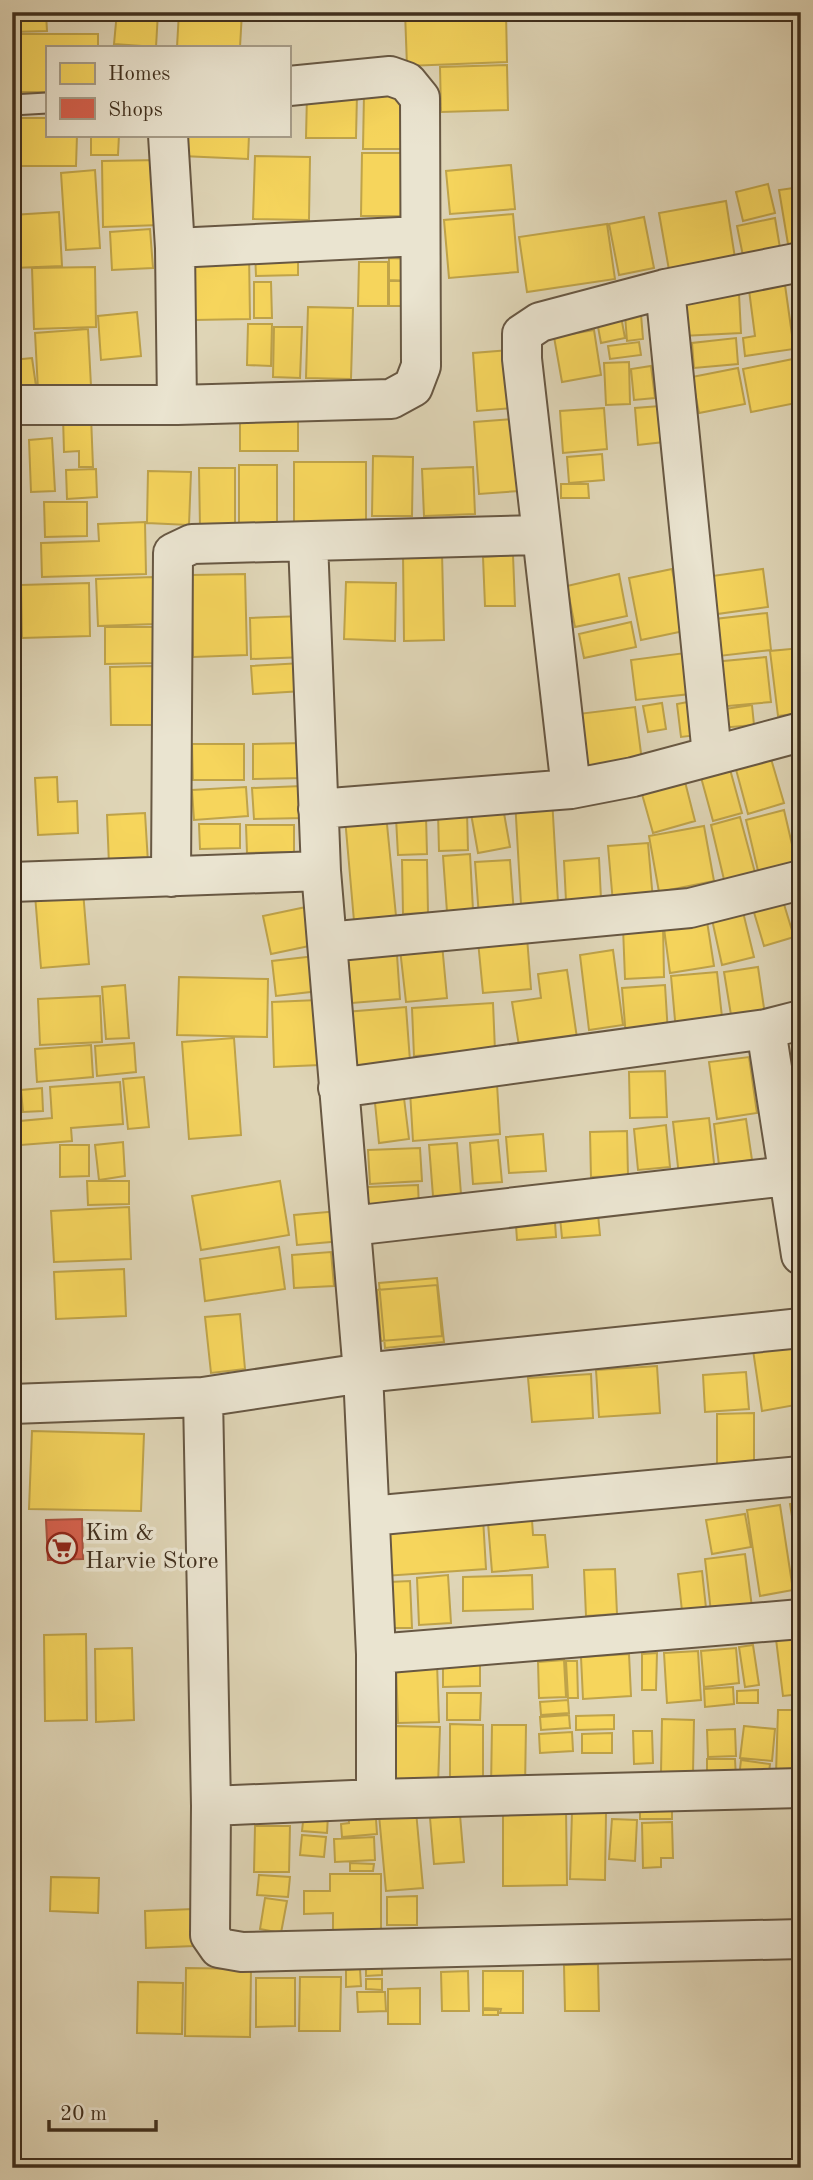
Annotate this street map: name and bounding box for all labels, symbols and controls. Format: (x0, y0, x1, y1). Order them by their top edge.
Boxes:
legend (46, 46, 290, 136)
text: Homes (108, 64, 170, 85)
text: Shops (108, 100, 163, 121)
place label: Kim & Harvie Store (85, 1522, 219, 1574)
supermarket icon: Kim & Harvie Store (45, 1531, 79, 1565)
scale bar (49, 2089, 156, 2133)
text: 20 m (60, 2104, 107, 2125)

